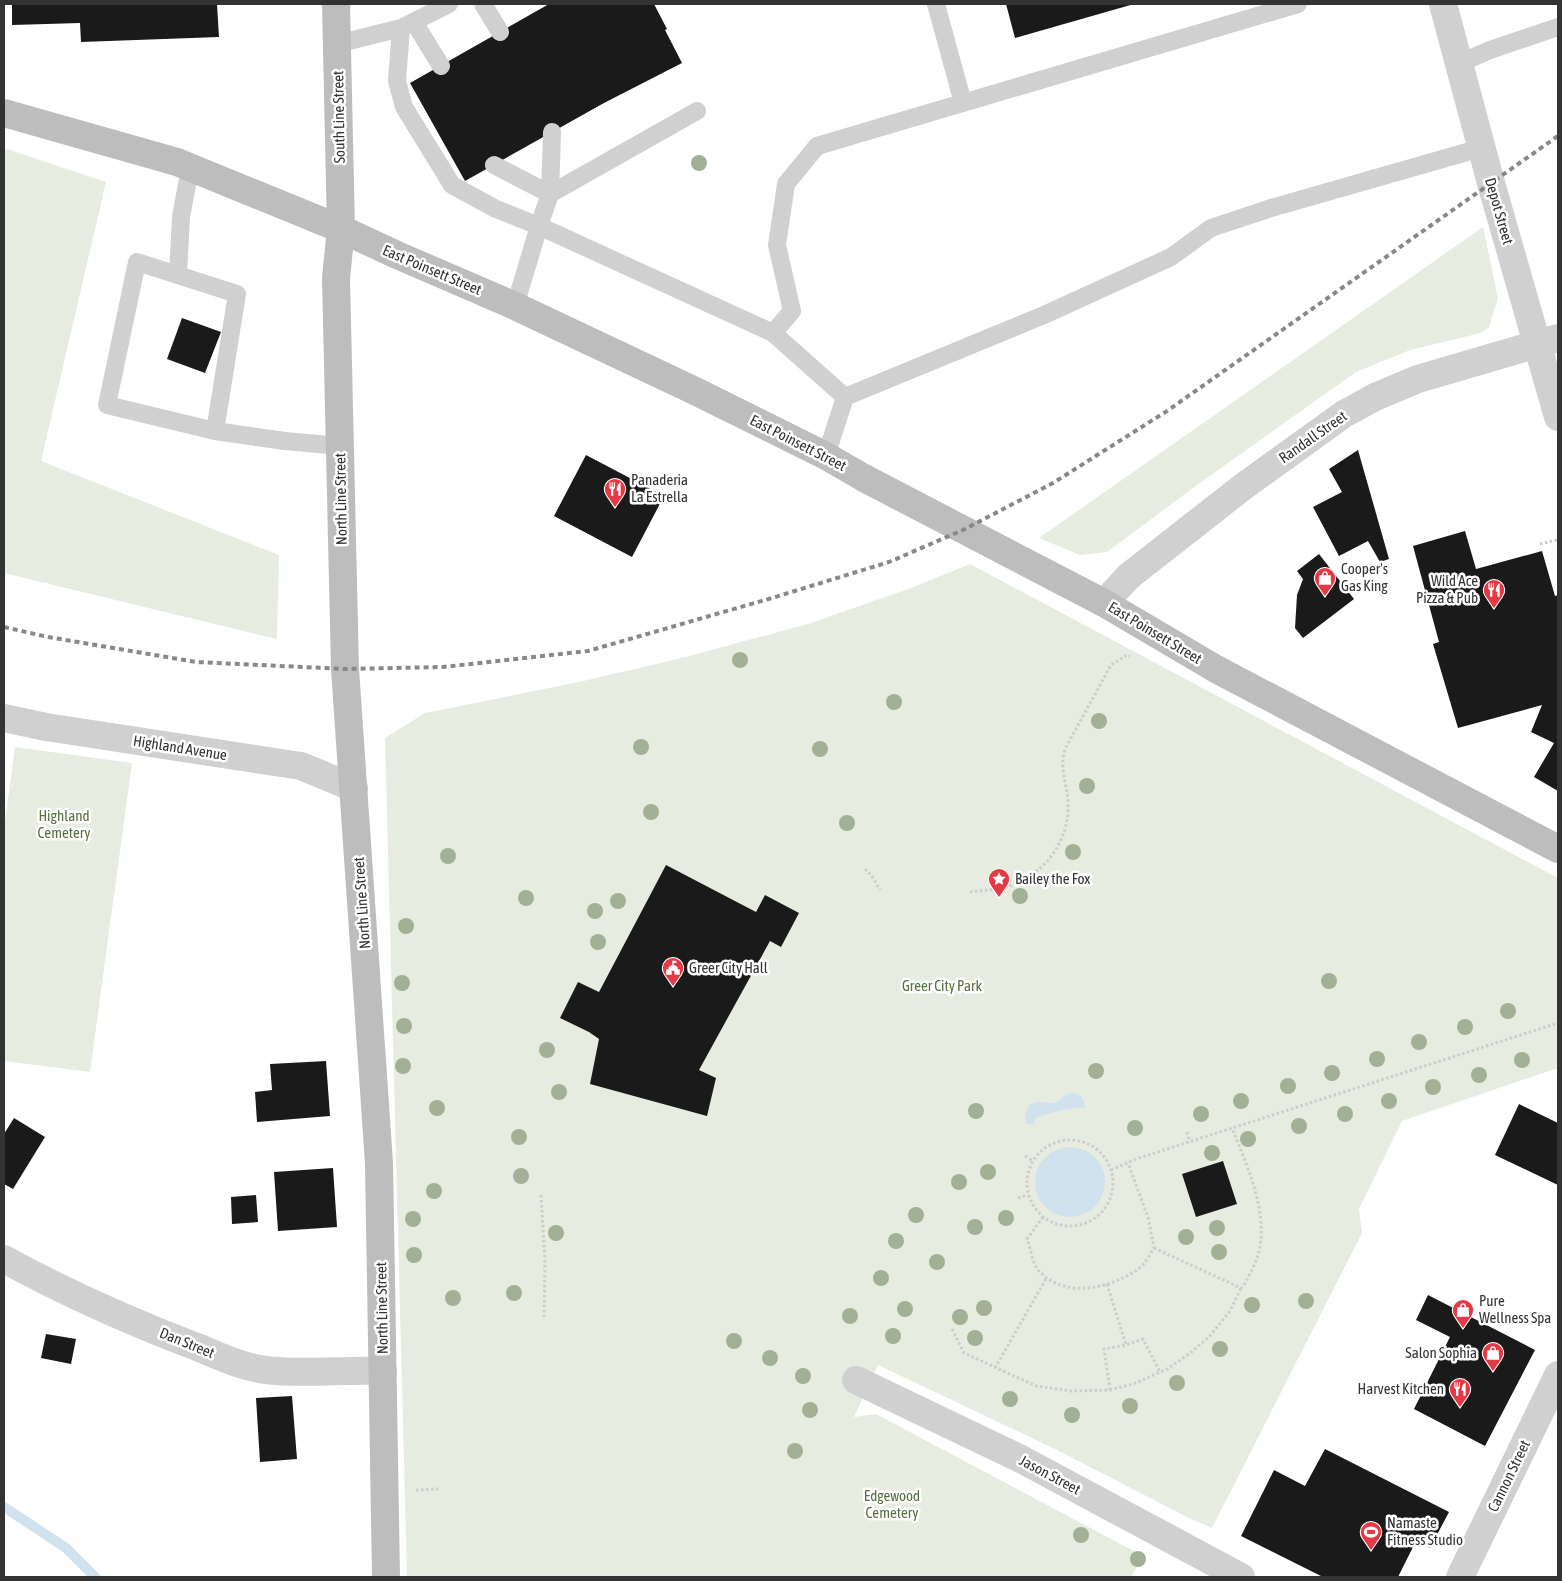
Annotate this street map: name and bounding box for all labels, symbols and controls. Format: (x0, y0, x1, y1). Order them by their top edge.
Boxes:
street label: South Line Street (329, 71, 348, 163)
street label: Depot Street (1482, 176, 1517, 246)
street label: East Poinsett Street (380, 241, 484, 298)
street label: Randall Street (1276, 407, 1350, 466)
street label: East Poinsett Street (747, 411, 849, 474)
street label: North Line Street (331, 453, 350, 545)
place label: Panaderia La Estrella (631, 471, 688, 505)
restaurant icon: Panaderia La Estrella (603, 477, 627, 508)
place label: Cooper's Gas King (1341, 560, 1388, 594)
shop icon: Cooper's Gas King (1313, 566, 1337, 597)
place label: Wild Ace Pizza & Pub (1416, 572, 1478, 606)
restaurant icon: Wild Ace Pizza & Pub (1482, 578, 1506, 609)
street label: East Poinsett Street (1106, 598, 1205, 667)
street label: Highland Avenue (132, 732, 228, 763)
park label: Highland Cemetery (38, 807, 90, 841)
street label: North Line Street (350, 856, 373, 950)
place icon: Bailey the Fox (987, 867, 1011, 898)
place label: Bailey the Fox (1015, 870, 1090, 887)
public building icon: Greer City Hall (661, 956, 685, 987)
place label: Greer City Hall (689, 959, 768, 976)
park label: Greer City Park (902, 977, 982, 994)
street label: North Line Street (372, 1262, 391, 1354)
place label: Pure Wellness Spa (1479, 1292, 1551, 1326)
shop icon: Pure Wellness Spa (1451, 1298, 1475, 1329)
street label: Dan Street (157, 1324, 217, 1361)
shop icon: Salon Sophia (1481, 1341, 1505, 1372)
place label: Salon Sophia (1405, 1344, 1477, 1361)
restaurant icon: Harvest Kitchen (1448, 1377, 1472, 1408)
place label: Harvest Kitchen (1357, 1380, 1444, 1397)
street label: Cannon Street (1484, 1437, 1533, 1514)
street label: Jason Street (1017, 1451, 1084, 1498)
park label: Edgewood Cemetery (864, 1487, 920, 1521)
place label: Namaste Fitness Studio (1387, 1514, 1463, 1548)
sports icon: Namaste Fitness Studio (1359, 1520, 1383, 1551)

